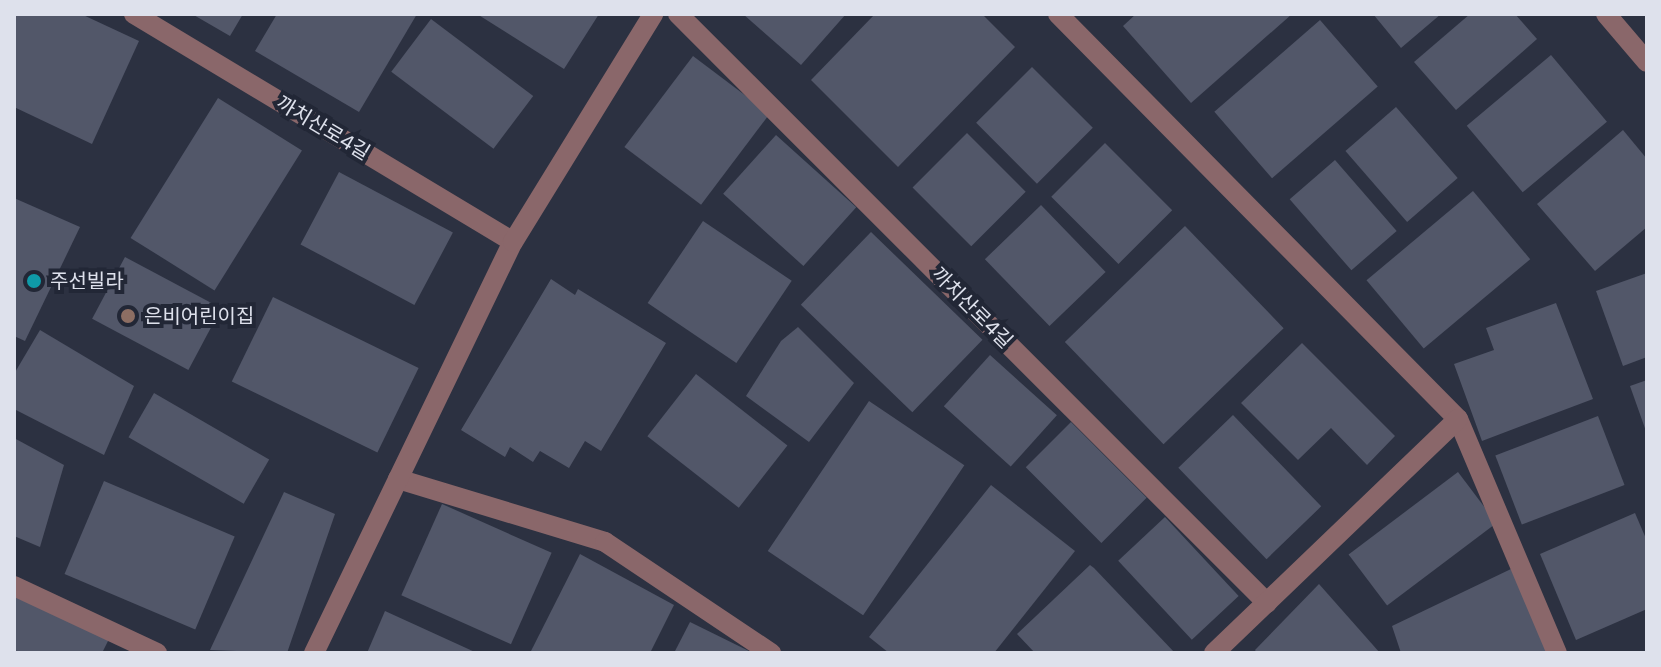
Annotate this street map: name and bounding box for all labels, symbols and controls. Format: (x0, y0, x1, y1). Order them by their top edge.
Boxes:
street label: 까치산로4길 (272, 91, 374, 165)
street label: 까치산로4길 (927, 263, 1017, 353)
place label: 주선빌라 (50, 269, 124, 293)
marker: 주선빌라 (25, 272, 43, 290)
place label: 은비어린이집 (144, 304, 254, 328)
marker: 은비어린이집 (119, 307, 137, 325)

